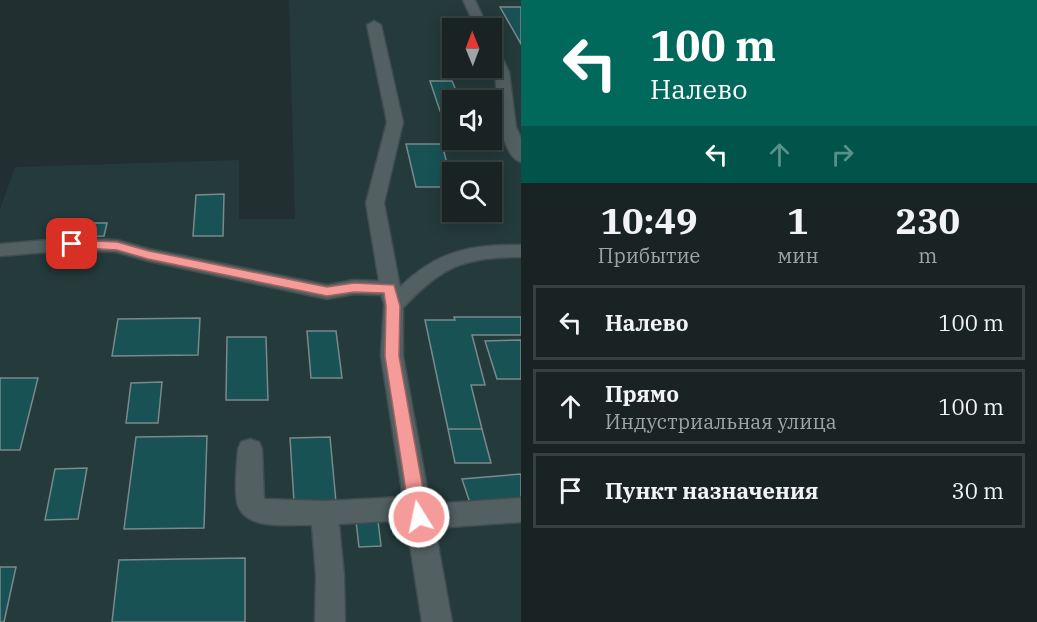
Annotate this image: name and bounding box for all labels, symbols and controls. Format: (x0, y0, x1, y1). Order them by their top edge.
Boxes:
north arrow (442, 18, 502, 78)
map controls (442, 18, 502, 222)
text: 100 m (650, 18, 776, 73)
icon: left (551, 24, 629, 102)
text: Налево (650, 71, 747, 106)
button: sound (442, 90, 502, 150)
icon: left (700, 138, 733, 171)
icon: ahead (763, 138, 796, 171)
icon: right (826, 138, 859, 171)
button: search (442, 162, 502, 222)
text: 10:49 (600, 197, 698, 244)
text: 1 (787, 197, 809, 244)
text: 230 (895, 197, 960, 244)
pin (46, 218, 97, 269)
icon: arrive (55, 227, 88, 260)
text: Прибытие (598, 242, 700, 269)
text: мин (777, 242, 819, 269)
text: m (918, 242, 937, 269)
icon: left (554, 306, 587, 339)
text: Налево (605, 308, 689, 337)
text: 100 m (938, 308, 1004, 337)
text: Прямо (605, 379, 679, 408)
icon: ahead (554, 390, 587, 423)
text: 100 m (938, 392, 1004, 421)
text: Индустриальная улица (605, 408, 837, 435)
icon: arrive (554, 474, 587, 507)
text: Пункт назначения (605, 476, 819, 505)
text: 30 m (952, 476, 1004, 505)
position arrow (387, 485, 451, 549)

